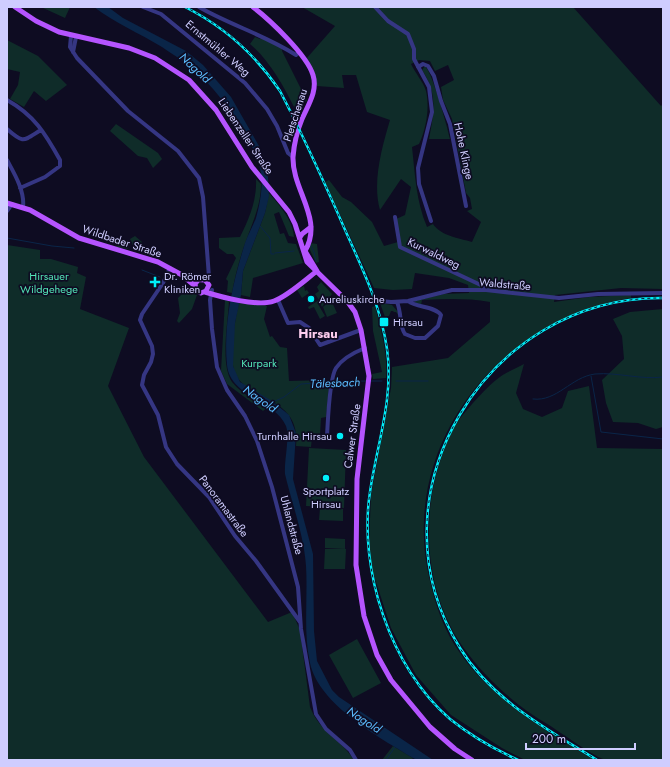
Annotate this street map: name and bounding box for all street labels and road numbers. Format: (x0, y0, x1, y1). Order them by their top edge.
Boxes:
street label: Ernstmühler Weg (182, 16, 254, 80)
street label: Pletschenau (279, 86, 311, 144)
street label: Liebenzeller Straße (214, 95, 278, 178)
street label: Hohe Klinge (450, 121, 478, 181)
street label: Wildbader Straße (80, 221, 164, 261)
street label: Kurwaldweg (405, 233, 463, 273)
street label: Waldstraße (478, 274, 532, 294)
street label: Calwer Straße (340, 402, 364, 469)
street label: Panoramastraße (195, 472, 253, 541)
street label: Uhlandstraße (276, 494, 308, 557)

